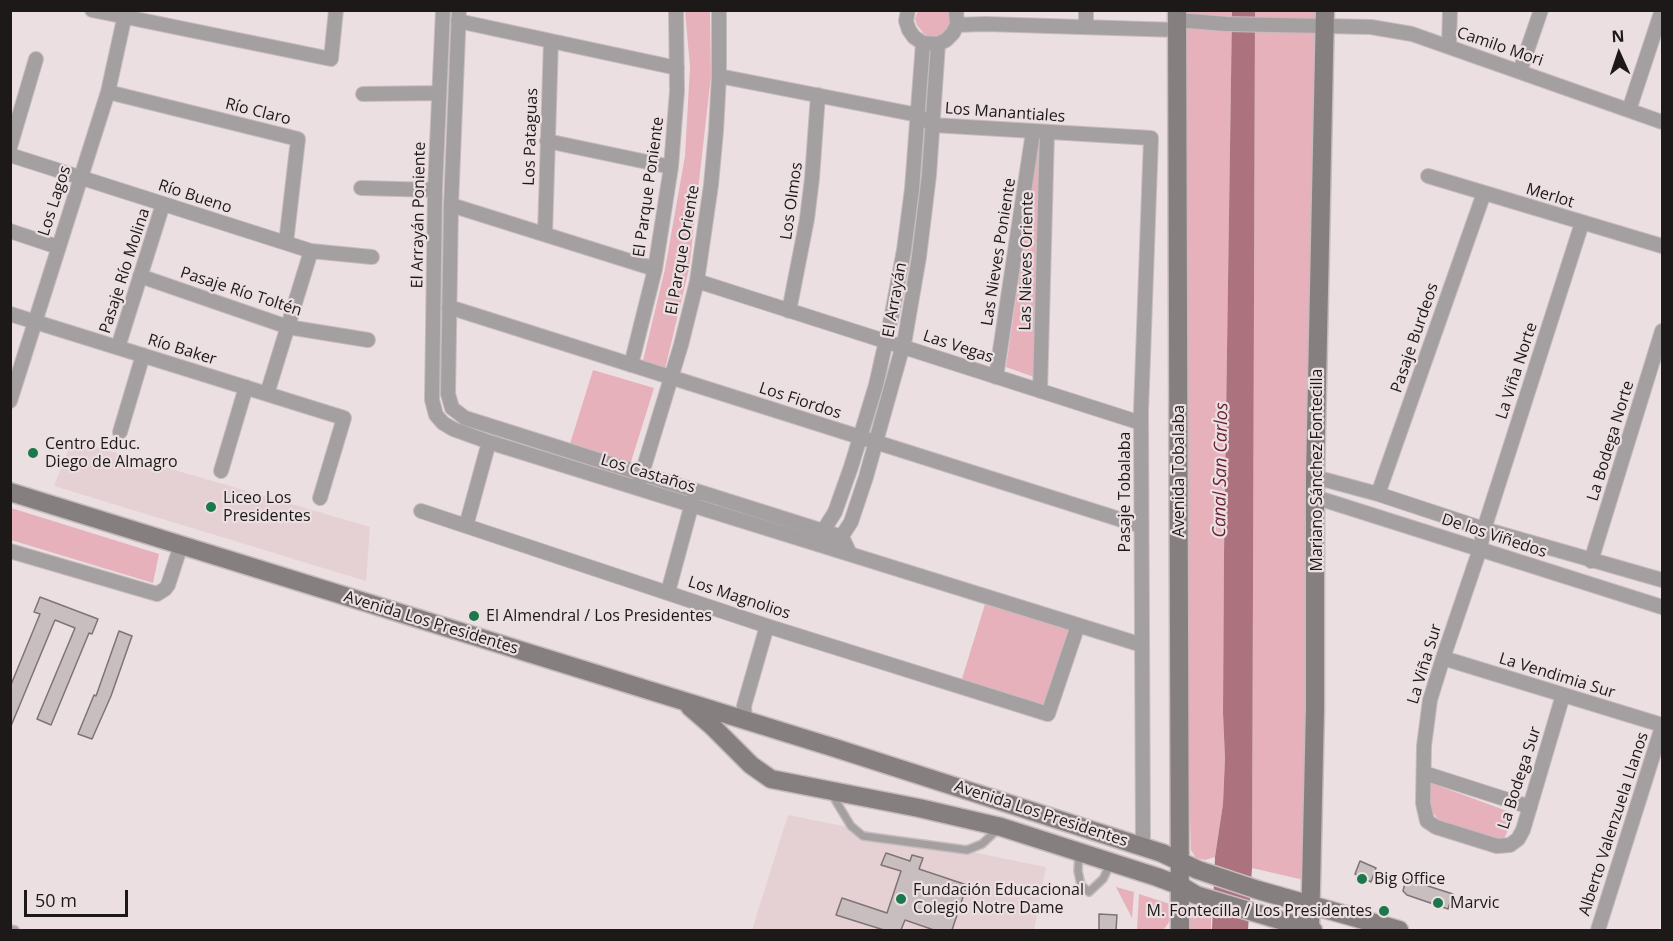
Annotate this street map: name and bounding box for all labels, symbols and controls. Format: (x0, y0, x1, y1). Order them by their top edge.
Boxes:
street label: Camilo Mori (1454, 23, 1546, 71)
north arrow (1589, 24, 1649, 84)
text: N (1611, 25, 1625, 47)
street label: Los Pataguas (520, 88, 542, 186)
street label: Río Claro (223, 95, 293, 129)
street label: Los Manantiales (944, 99, 1066, 127)
street label: El Parque Poniente (630, 116, 668, 258)
street label: El Arrayán Poniente (408, 142, 430, 288)
street label: Los Olmos (777, 161, 807, 241)
street label: Los Lagos (35, 163, 75, 239)
street label: Río Bueno (156, 176, 234, 218)
street label: Las Nieves Poniente (978, 177, 1020, 327)
street label: Merlot (1524, 180, 1576, 212)
street label: El Parque Oriente (662, 184, 704, 316)
street label: Las Nieves Oriente (1016, 191, 1038, 331)
street label: Pasaje Río Molina (96, 206, 154, 336)
street label: El Arrayán (879, 261, 911, 339)
street label: Pasaje Río Toltén (178, 263, 304, 321)
street label: Pasaje Burdeos (1387, 281, 1443, 395)
street label: La Viña Norte (1492, 320, 1542, 422)
street label: Las Vegas (920, 327, 996, 367)
street label: Río Baker (145, 330, 219, 370)
street label: Mariano Sánchez Fontecilla (1307, 369, 1327, 571)
street label: Los Fiordos (756, 379, 844, 423)
street label: La Bodega Norte (1584, 379, 1638, 503)
water label: Canal San Carlos (1209, 402, 1233, 538)
street label: Avenida Tobalaba (1169, 405, 1189, 537)
street label: Pasaje Tobalaba (1115, 432, 1135, 552)
place label: Centro Educ. Diego de Almagro (45, 434, 178, 472)
marker: Centro Educ. Diego de Almagro (26, 446, 40, 460)
street label: Los Castaños (598, 450, 698, 498)
place label: Liceo Los Presidentes (223, 488, 311, 526)
marker: Liceo Los Presidentes (204, 500, 218, 514)
street label: De los Viñedos (1439, 510, 1549, 562)
street label: Los Magnolios (685, 572, 793, 624)
street label: Avenida Los Presidentes (342, 587, 520, 659)
place label: El Almendral / Los Presidentes (486, 606, 712, 626)
marker: El Almendral / Los Presidentes (467, 609, 481, 623)
street label: La Viña Sur (1404, 622, 1446, 706)
street label: La Vendimia Sur (1497, 649, 1617, 703)
street label: La Bodega Sur (1494, 724, 1546, 832)
street label: Alberto Valenzuela Llanos (1575, 730, 1653, 918)
street label: Avenida Los Presidentes (952, 777, 1130, 851)
place label: Big Office (1374, 869, 1445, 889)
marker: Big Office (1355, 872, 1369, 886)
scale bar (27, 878, 130, 916)
place label: Fundación Educacional Colegio Notre Dame (913, 880, 1084, 918)
text: 50 m (35, 888, 77, 912)
marker: Fundación Educacional Colegio Notre Dame (894, 892, 908, 906)
place label: Marvic (1450, 893, 1500, 913)
marker: Marvic (1431, 896, 1445, 910)
place label: M. Fontecilla / Los Presidentes (1147, 901, 1372, 921)
marker: M. Fontecilla / Los Presidentes (1377, 904, 1391, 918)

